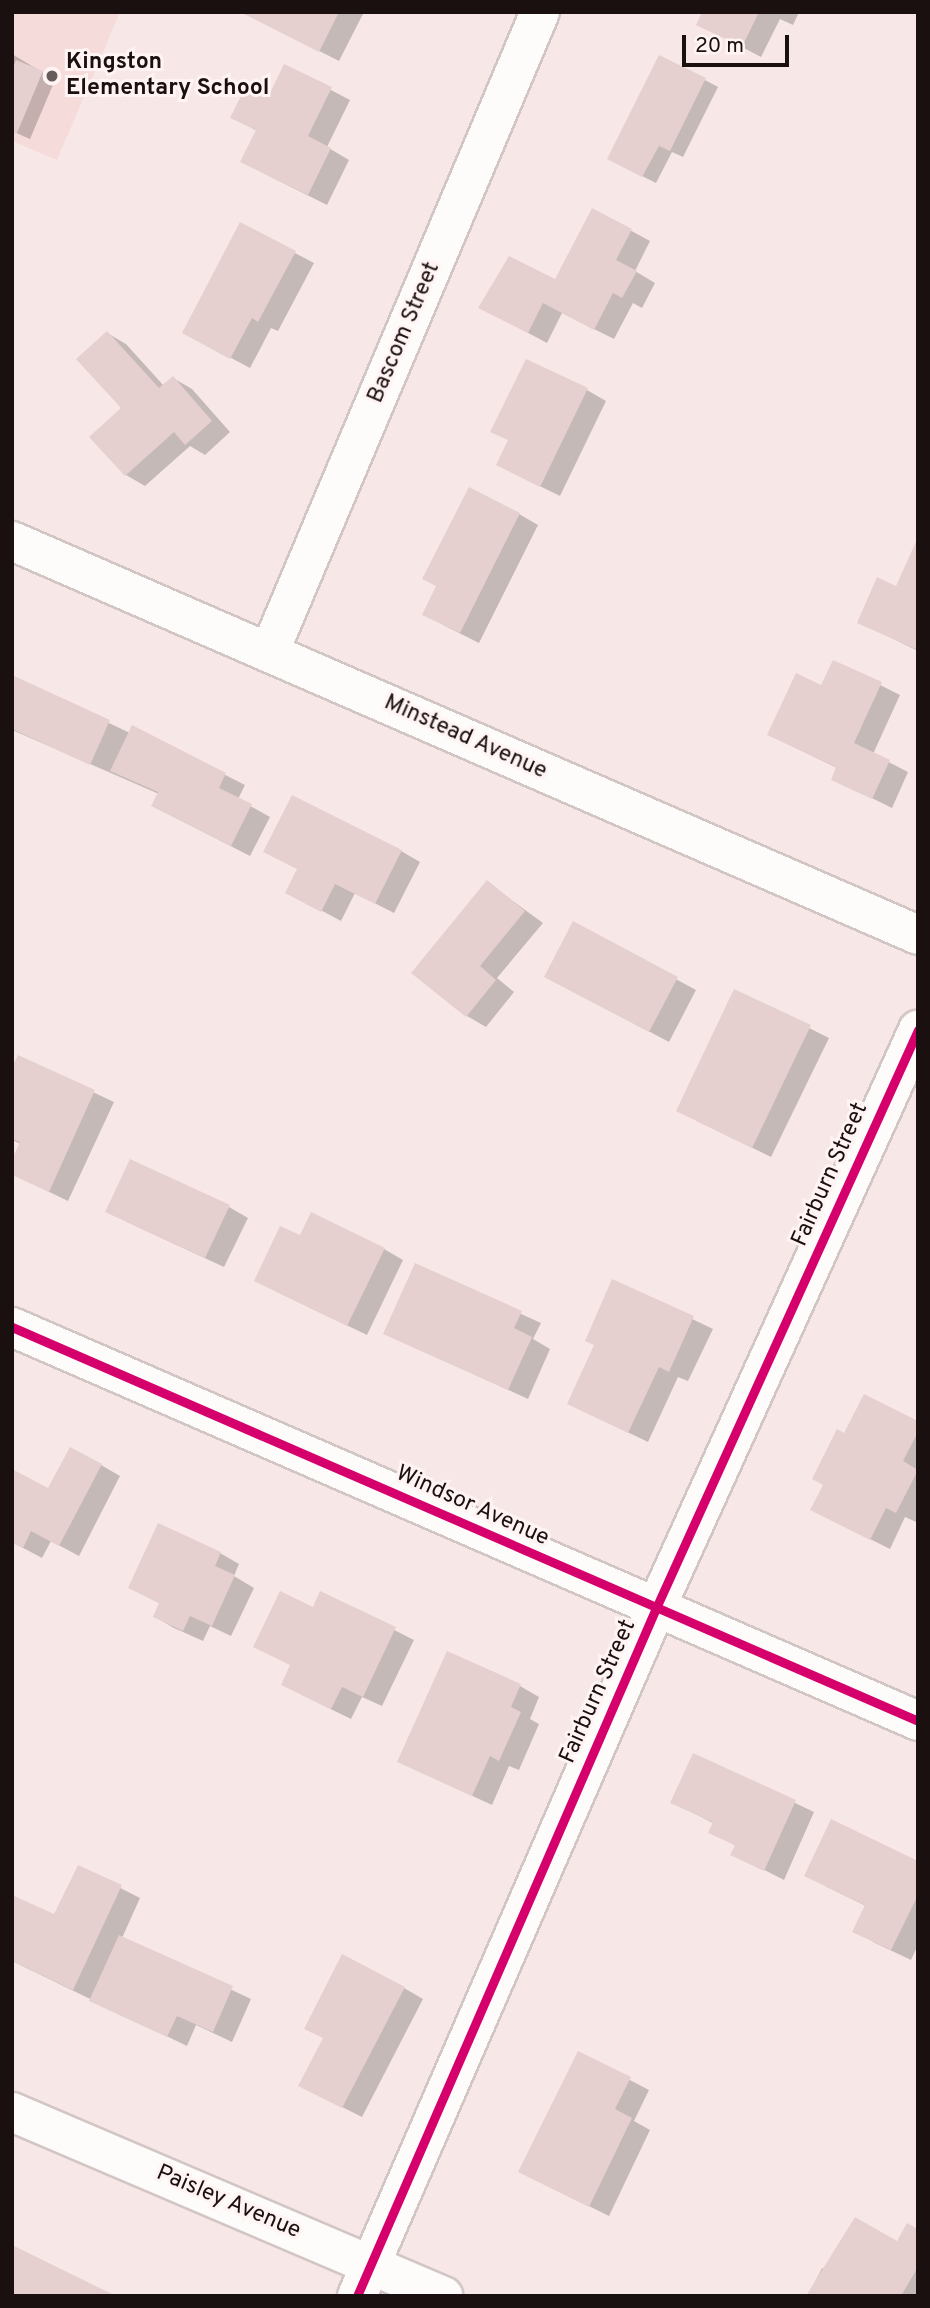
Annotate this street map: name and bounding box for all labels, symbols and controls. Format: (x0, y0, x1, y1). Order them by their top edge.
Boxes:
scale bar (685, 21, 792, 65)
text: 20 m (695, 33, 744, 60)
place label: Kingston Elementary School (66, 49, 270, 103)
marker: Kingston Elementary School (44, 68, 60, 84)
street label: Bascom Street (363, 258, 447, 408)
street label: Minstead Avenue (379, 690, 551, 786)
street label: Fairburn Street (787, 1099, 875, 1251)
street label: Windsor Avenue (391, 1461, 553, 1553)
street label: Fairburn Street (555, 1616, 643, 1768)
street label: Paisley Avenue (151, 2160, 305, 2246)

